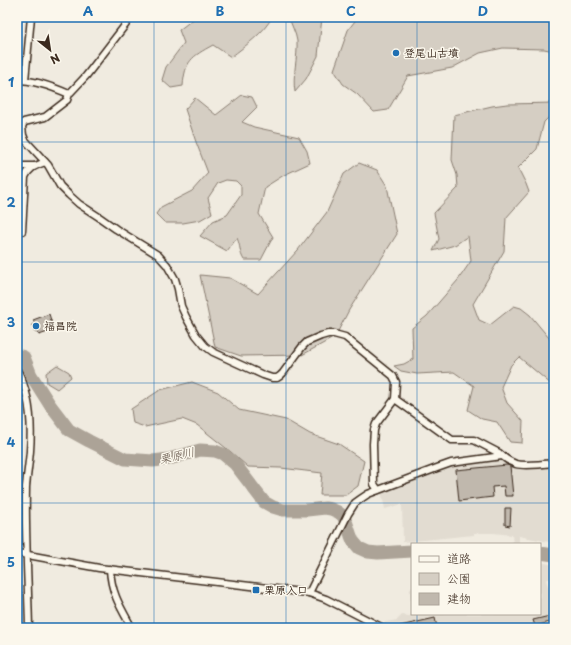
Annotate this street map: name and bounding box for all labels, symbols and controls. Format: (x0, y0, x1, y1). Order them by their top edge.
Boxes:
text: A (83, 1, 93, 20)
text: B (216, 1, 225, 20)
text: C (346, 1, 356, 20)
text: D (478, 1, 488, 20)
north arrow (30, 30, 70, 70)
place label: 登尾山古墳 (404, 44, 459, 61)
marker: 登尾山古墳 (391, 48, 401, 58)
text: N (47, 50, 63, 69)
text: 1 (8, 72, 14, 91)
text: 2 (6, 192, 16, 211)
text: 3 (7, 312, 16, 331)
place label: 福昌院 (44, 317, 77, 334)
marker: 福昌院 (31, 321, 41, 331)
text: 4 (7, 432, 16, 451)
water label: 栗原川 (157, 442, 196, 468)
legend (411, 543, 541, 615)
text: 道路 (447, 549, 471, 567)
text: 5 (7, 552, 15, 571)
text: 公園 (447, 569, 471, 587)
place label: 栗原入口 (264, 581, 308, 598)
marker: 栗原入口 (251, 585, 261, 595)
text: 建物 (447, 589, 471, 607)

